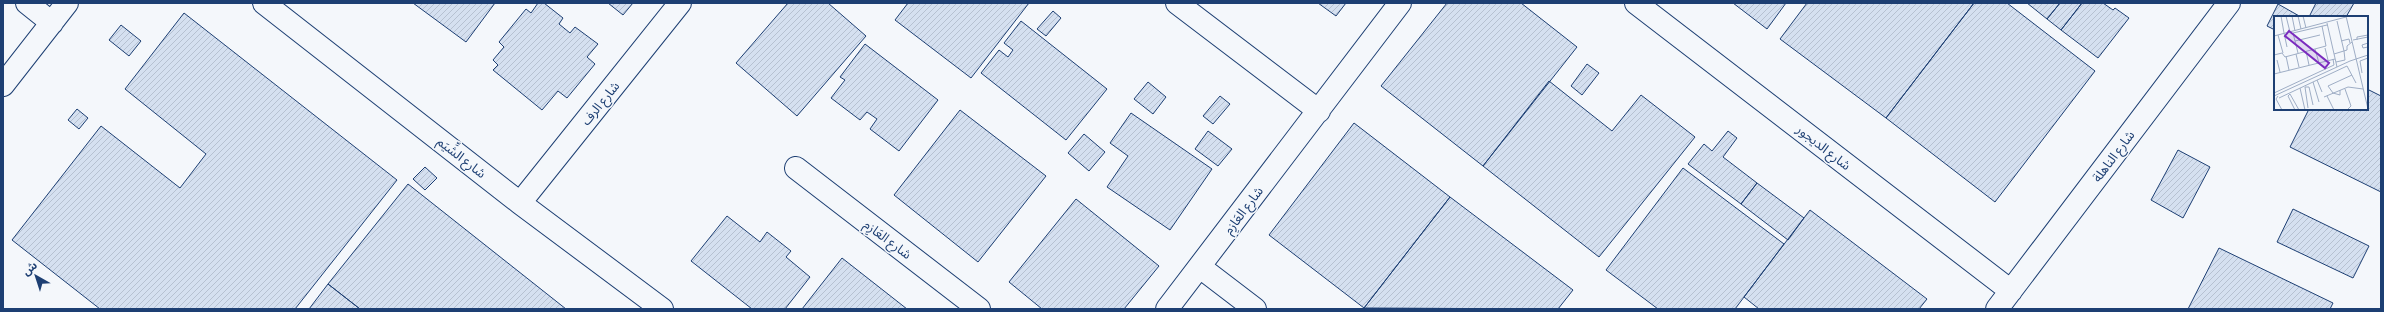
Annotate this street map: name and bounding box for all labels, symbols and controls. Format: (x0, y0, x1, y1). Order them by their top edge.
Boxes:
inset map (2274, 16, 2368, 110)
street label: شارع الرف (577, 78, 625, 130)
street label: شارع الديجور (1791, 120, 1854, 175)
street label: شارع الناهلة (2088, 127, 2140, 187)
street label: شارع الشِّيَم (433, 132, 491, 183)
street label: شارع العَازِم (1220, 183, 1268, 239)
street label: شارع العَازِم (859, 216, 915, 264)
north arrow (16, 256, 56, 296)
text: ش (19, 258, 40, 278)

